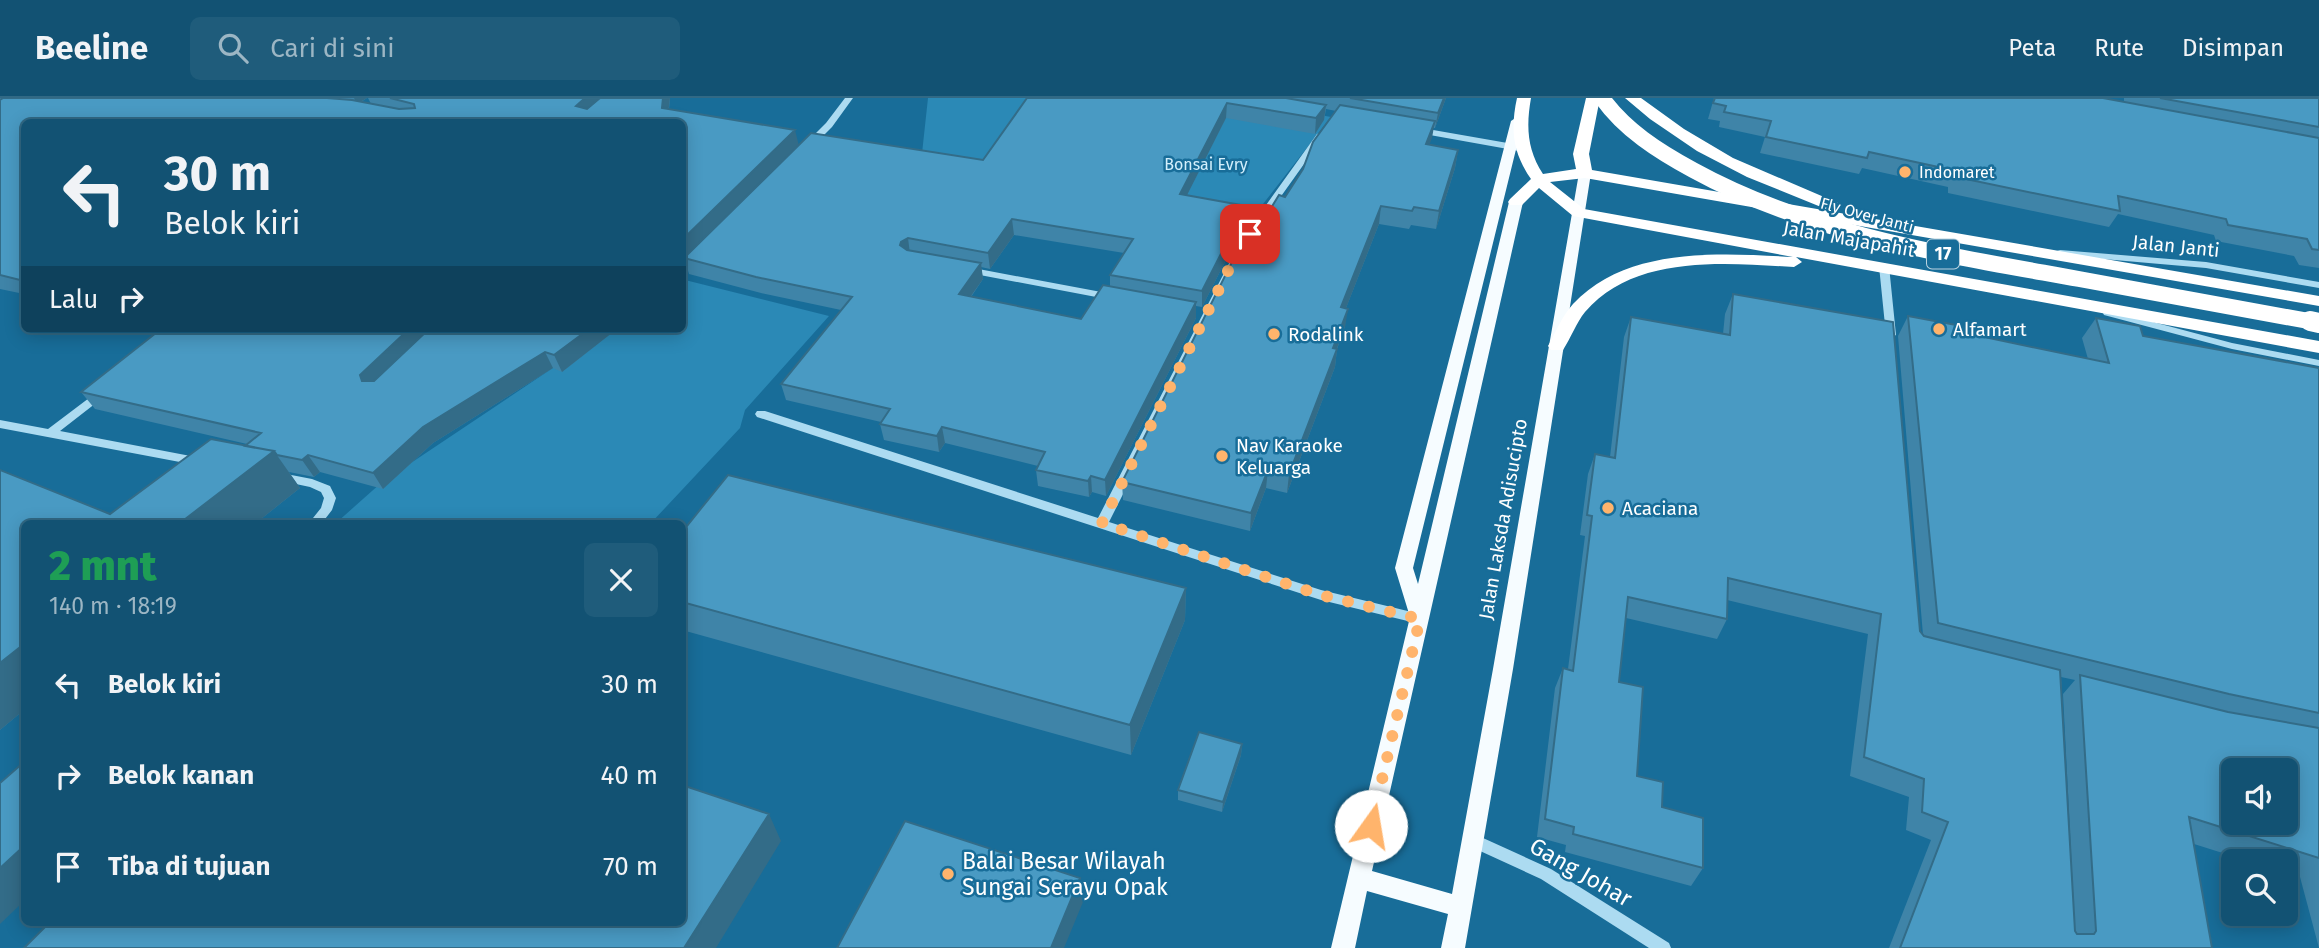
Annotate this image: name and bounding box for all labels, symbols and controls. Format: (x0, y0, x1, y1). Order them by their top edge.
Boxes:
search box (190, 17, 680, 80)
text: Beeline (35, 28, 148, 68)
icon: search (214, 29, 252, 67)
text: Cari di sini (270, 33, 395, 64)
text: Peta (2008, 34, 2056, 62)
text: Rute (2094, 34, 2144, 62)
text: Disimpan (2182, 34, 2284, 62)
text: 30 m (164, 144, 271, 203)
icon: left (49, 147, 140, 238)
park label: Bonsai Evry (1164, 155, 1248, 174)
place label: Indomaret (1919, 163, 1995, 182)
marker: Indomaret (1897, 164, 1913, 180)
street label: Fly Over Janti (1818, 193, 1916, 237)
text: Belok kiri (164, 204, 300, 242)
pin (1220, 204, 1280, 264)
icon: arrive (1231, 215, 1269, 253)
street label: Jalan Majapahit (1781, 216, 1917, 262)
street label: Jalan Janti (2131, 230, 2221, 262)
road number: 17 (1927, 239, 1959, 268)
icon: right (112, 280, 150, 318)
text: Lalu (49, 284, 98, 315)
place label: Alfamart (1953, 318, 2027, 341)
marker: Alfamart (1931, 321, 1947, 337)
place label: Rodalink (1288, 323, 1364, 346)
marker: Rodalink (1266, 326, 1282, 342)
street label: Jalan Laksda Adisucipto (1474, 417, 1532, 621)
place label: Nav Karaoke Keluarga (1236, 434, 1343, 479)
marker: Nav Karaoke Keluarga (1214, 448, 1230, 464)
place label: Acaciana (1622, 497, 1698, 520)
marker: Acaciana (1600, 500, 1616, 516)
text: 2 mnt (49, 541, 157, 591)
button: close (584, 543, 658, 617)
text: 140 m · 18:19 (49, 592, 177, 620)
icon: left (49, 666, 87, 704)
text: Belok kiri (108, 669, 221, 700)
text: 30 m (601, 669, 658, 700)
icon: right (49, 757, 87, 795)
map controls (2221, 758, 2298, 926)
button: sound (2221, 758, 2298, 835)
text: Belok kanan (108, 760, 254, 791)
text: 40 m (600, 760, 658, 791)
position arrow (1334, 789, 1408, 863)
street label: Gang Johar (1525, 831, 1637, 913)
place label: Balai Besar Wilayah Sungai Serayu Opak (962, 847, 1168, 901)
icon: arrive (49, 848, 87, 886)
button: search (2221, 849, 2298, 926)
text: Tiba di tujuan (108, 851, 270, 882)
text: 70 m (603, 851, 658, 882)
marker: Balai Besar Wilayah Sungai Serayu Opak (940, 866, 956, 882)

